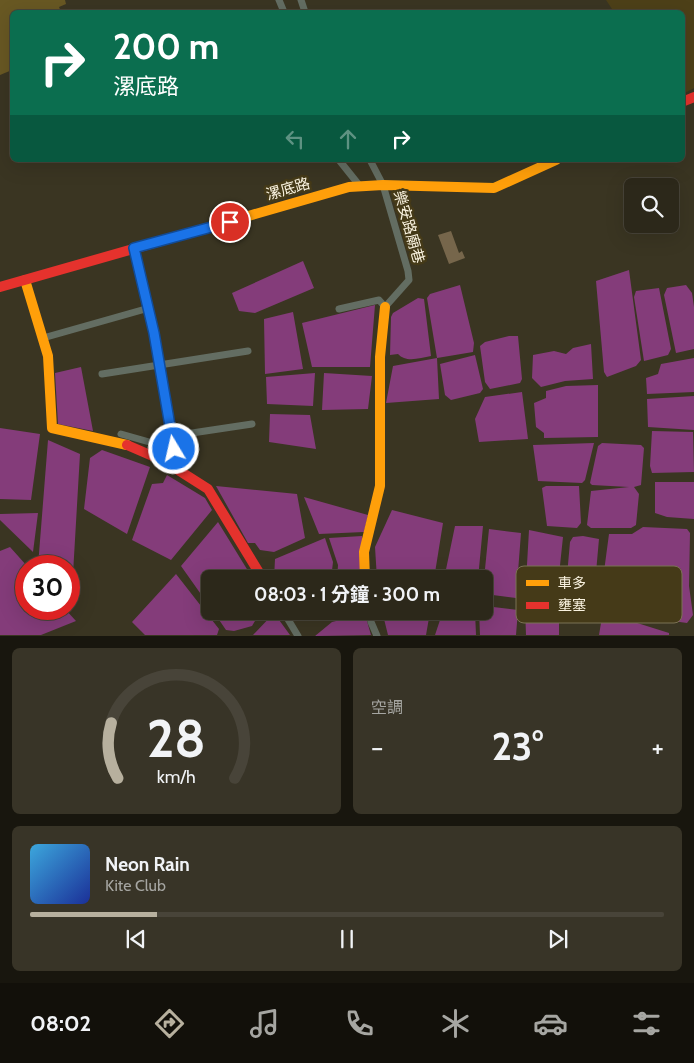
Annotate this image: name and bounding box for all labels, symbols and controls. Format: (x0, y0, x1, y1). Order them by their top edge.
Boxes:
text: 200 m (113, 25, 219, 68)
icon: right (30, 30, 95, 95)
text: 漯底路 (113, 73, 179, 100)
icon: left (281, 125, 309, 153)
icon: ahead (334, 125, 362, 153)
icon: right (387, 125, 415, 153)
street label: 漯底路 (264, 174, 312, 204)
map controls (624, 178, 679, 233)
button: search (624, 178, 679, 233)
street label: 樂安路廟巷 (390, 188, 428, 266)
pin (209, 201, 251, 243)
icon: arrive (216, 208, 244, 236)
position arrow (147, 422, 199, 474)
speed limit sign: 30 (15, 555, 80, 620)
legend (516, 566, 682, 623)
text: 車多 (558, 574, 586, 592)
text: 08:03 · 1 分鐘 · 300 m (254, 583, 440, 606)
text: 壅塞 (558, 596, 586, 614)
text: 空調 (371, 698, 403, 717)
text: 28 (147, 707, 206, 770)
text: 23° (492, 723, 543, 770)
text: − (371, 730, 383, 764)
text: + (652, 730, 664, 764)
text: km/h (157, 766, 196, 787)
text: Neon Rain (105, 853, 190, 876)
text: Kite Club (105, 876, 166, 895)
icon: previous (122, 925, 150, 953)
icon: pause (333, 925, 361, 953)
icon: next (544, 925, 572, 953)
icon: directions (152, 1006, 187, 1041)
icon: music (247, 1006, 282, 1041)
icon: phone (342, 1006, 377, 1041)
icon: climate (438, 1006, 473, 1041)
icon: car (533, 1006, 568, 1041)
icon: filters (629, 1006, 664, 1041)
text: 08:02 (30, 1010, 91, 1037)

